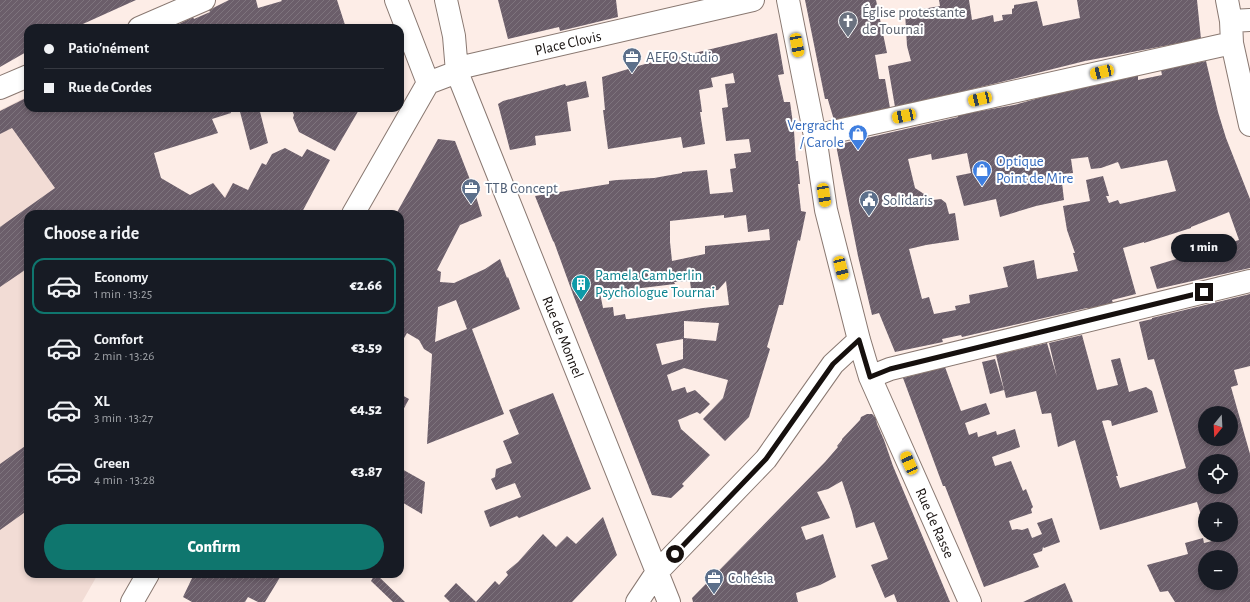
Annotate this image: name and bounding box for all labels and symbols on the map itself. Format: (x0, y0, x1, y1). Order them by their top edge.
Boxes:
place label: Église protestante de Tournai (862, 3, 966, 37)
church icon: Église protestante de Tournai (837, 10, 859, 38)
street label: Place Clovis (533, 29, 603, 58)
car (789, 32, 805, 58)
office icon: AEFO Studio (621, 46, 643, 74)
place label: AEFO Studio (646, 50, 719, 65)
car (1089, 63, 1115, 81)
car (967, 90, 993, 108)
car (891, 108, 917, 124)
place label: Vergracht / Carole (787, 118, 844, 150)
shop icon: Vergracht / Carole (847, 123, 869, 151)
place label: Optique Point de Mire (996, 154, 1074, 186)
shop icon: Optique Point de Mire (971, 159, 993, 187)
office icon: TTB Concept (460, 177, 482, 205)
place label: TTB Concept (485, 181, 558, 196)
car (816, 182, 832, 208)
public building icon: Solidaris (858, 189, 880, 217)
place label: Solidaris (883, 193, 933, 208)
callout: 1 min (1171, 234, 1237, 262)
car (832, 255, 850, 281)
place label: Pamela Camberlin Psychologue Tournai (595, 268, 715, 300)
building icon: Pamela Camberlin Psychologue Tournai (570, 273, 592, 301)
route end (1195, 283, 1213, 301)
street label: Rue de Monnel (539, 294, 586, 380)
north arrow (1198, 406, 1238, 446)
car (899, 450, 919, 476)
street label: Rue de Rasse (912, 486, 957, 561)
route start (666, 545, 684, 563)
office icon: Cohésia (703, 567, 725, 595)
place label: Cohésia (728, 571, 774, 586)

